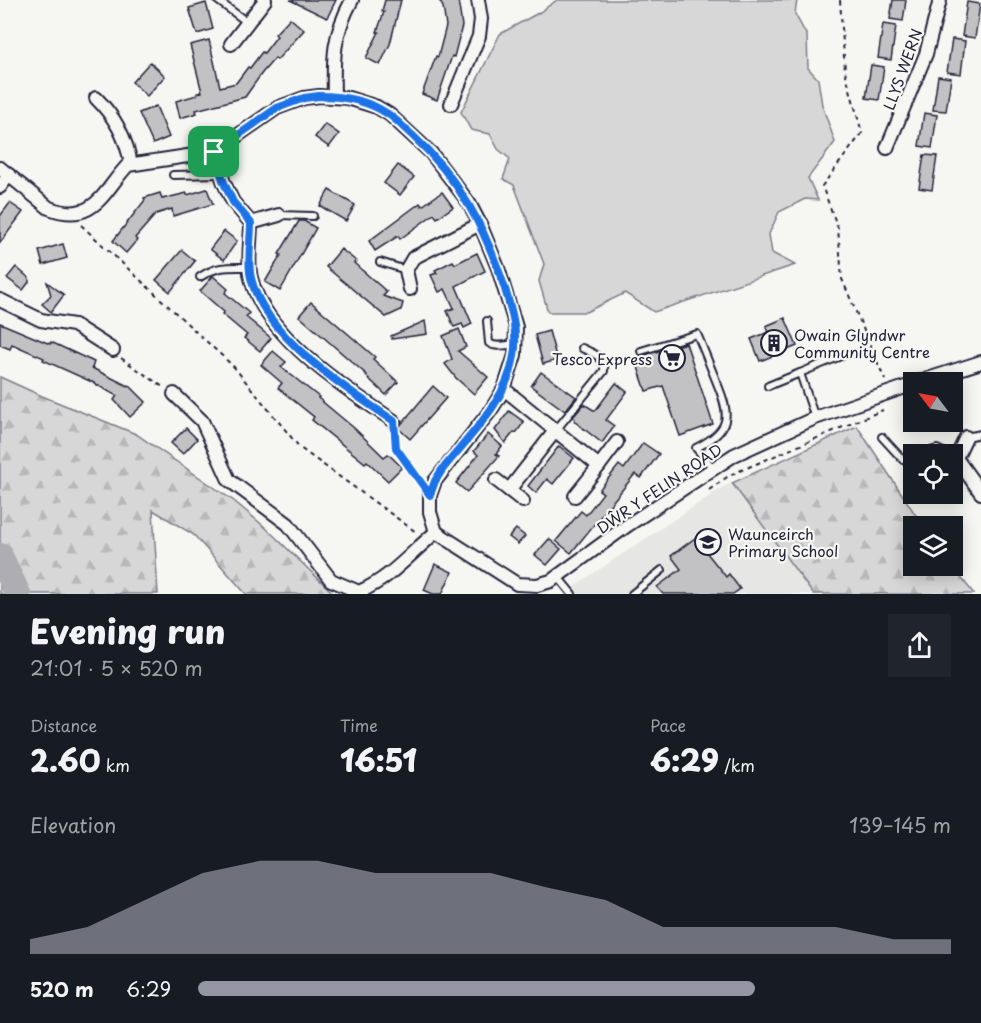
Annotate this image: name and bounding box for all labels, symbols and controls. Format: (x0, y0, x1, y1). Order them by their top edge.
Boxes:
street label: LLYS WERN (877, 25, 927, 113)
pin (188, 126, 239, 177)
icon: arrive (197, 135, 230, 168)
place label: Owain Glyndwr Community Centre (794, 323, 930, 363)
building icon: Owain Glyndwr Community Centre (759, 328, 789, 358)
supermarket icon: Tesco Express (657, 343, 687, 373)
place label: Tesco Express (552, 347, 652, 370)
north arrow (903, 372, 963, 432)
map controls (903, 372, 963, 576)
street label: DŴR Y FELIN ROAD (592, 437, 726, 539)
button: locate (903, 444, 963, 504)
button: layers (903, 516, 963, 576)
place label: Waunceirch Primary School (728, 522, 838, 562)
school or university icon: Waunceirch Primary School (693, 527, 723, 557)
text: Evening run (30, 605, 225, 655)
button: share (888, 614, 951, 677)
text: 21:01 · 5 × 520 m (30, 653, 203, 683)
text: Distance (30, 713, 97, 737)
text: Time (340, 713, 378, 737)
text: Pace (650, 713, 686, 737)
text: 2.60 (30, 737, 100, 782)
text: 16:51 (340, 737, 417, 782)
text: 6:29 (650, 737, 719, 782)
text: km (100, 753, 130, 777)
text: /km (719, 753, 755, 777)
text: Elevation (30, 810, 116, 840)
text: 139–145 m (849, 810, 951, 840)
text: 520 m (30, 974, 94, 1004)
text: 6:29 (126, 974, 171, 1004)

